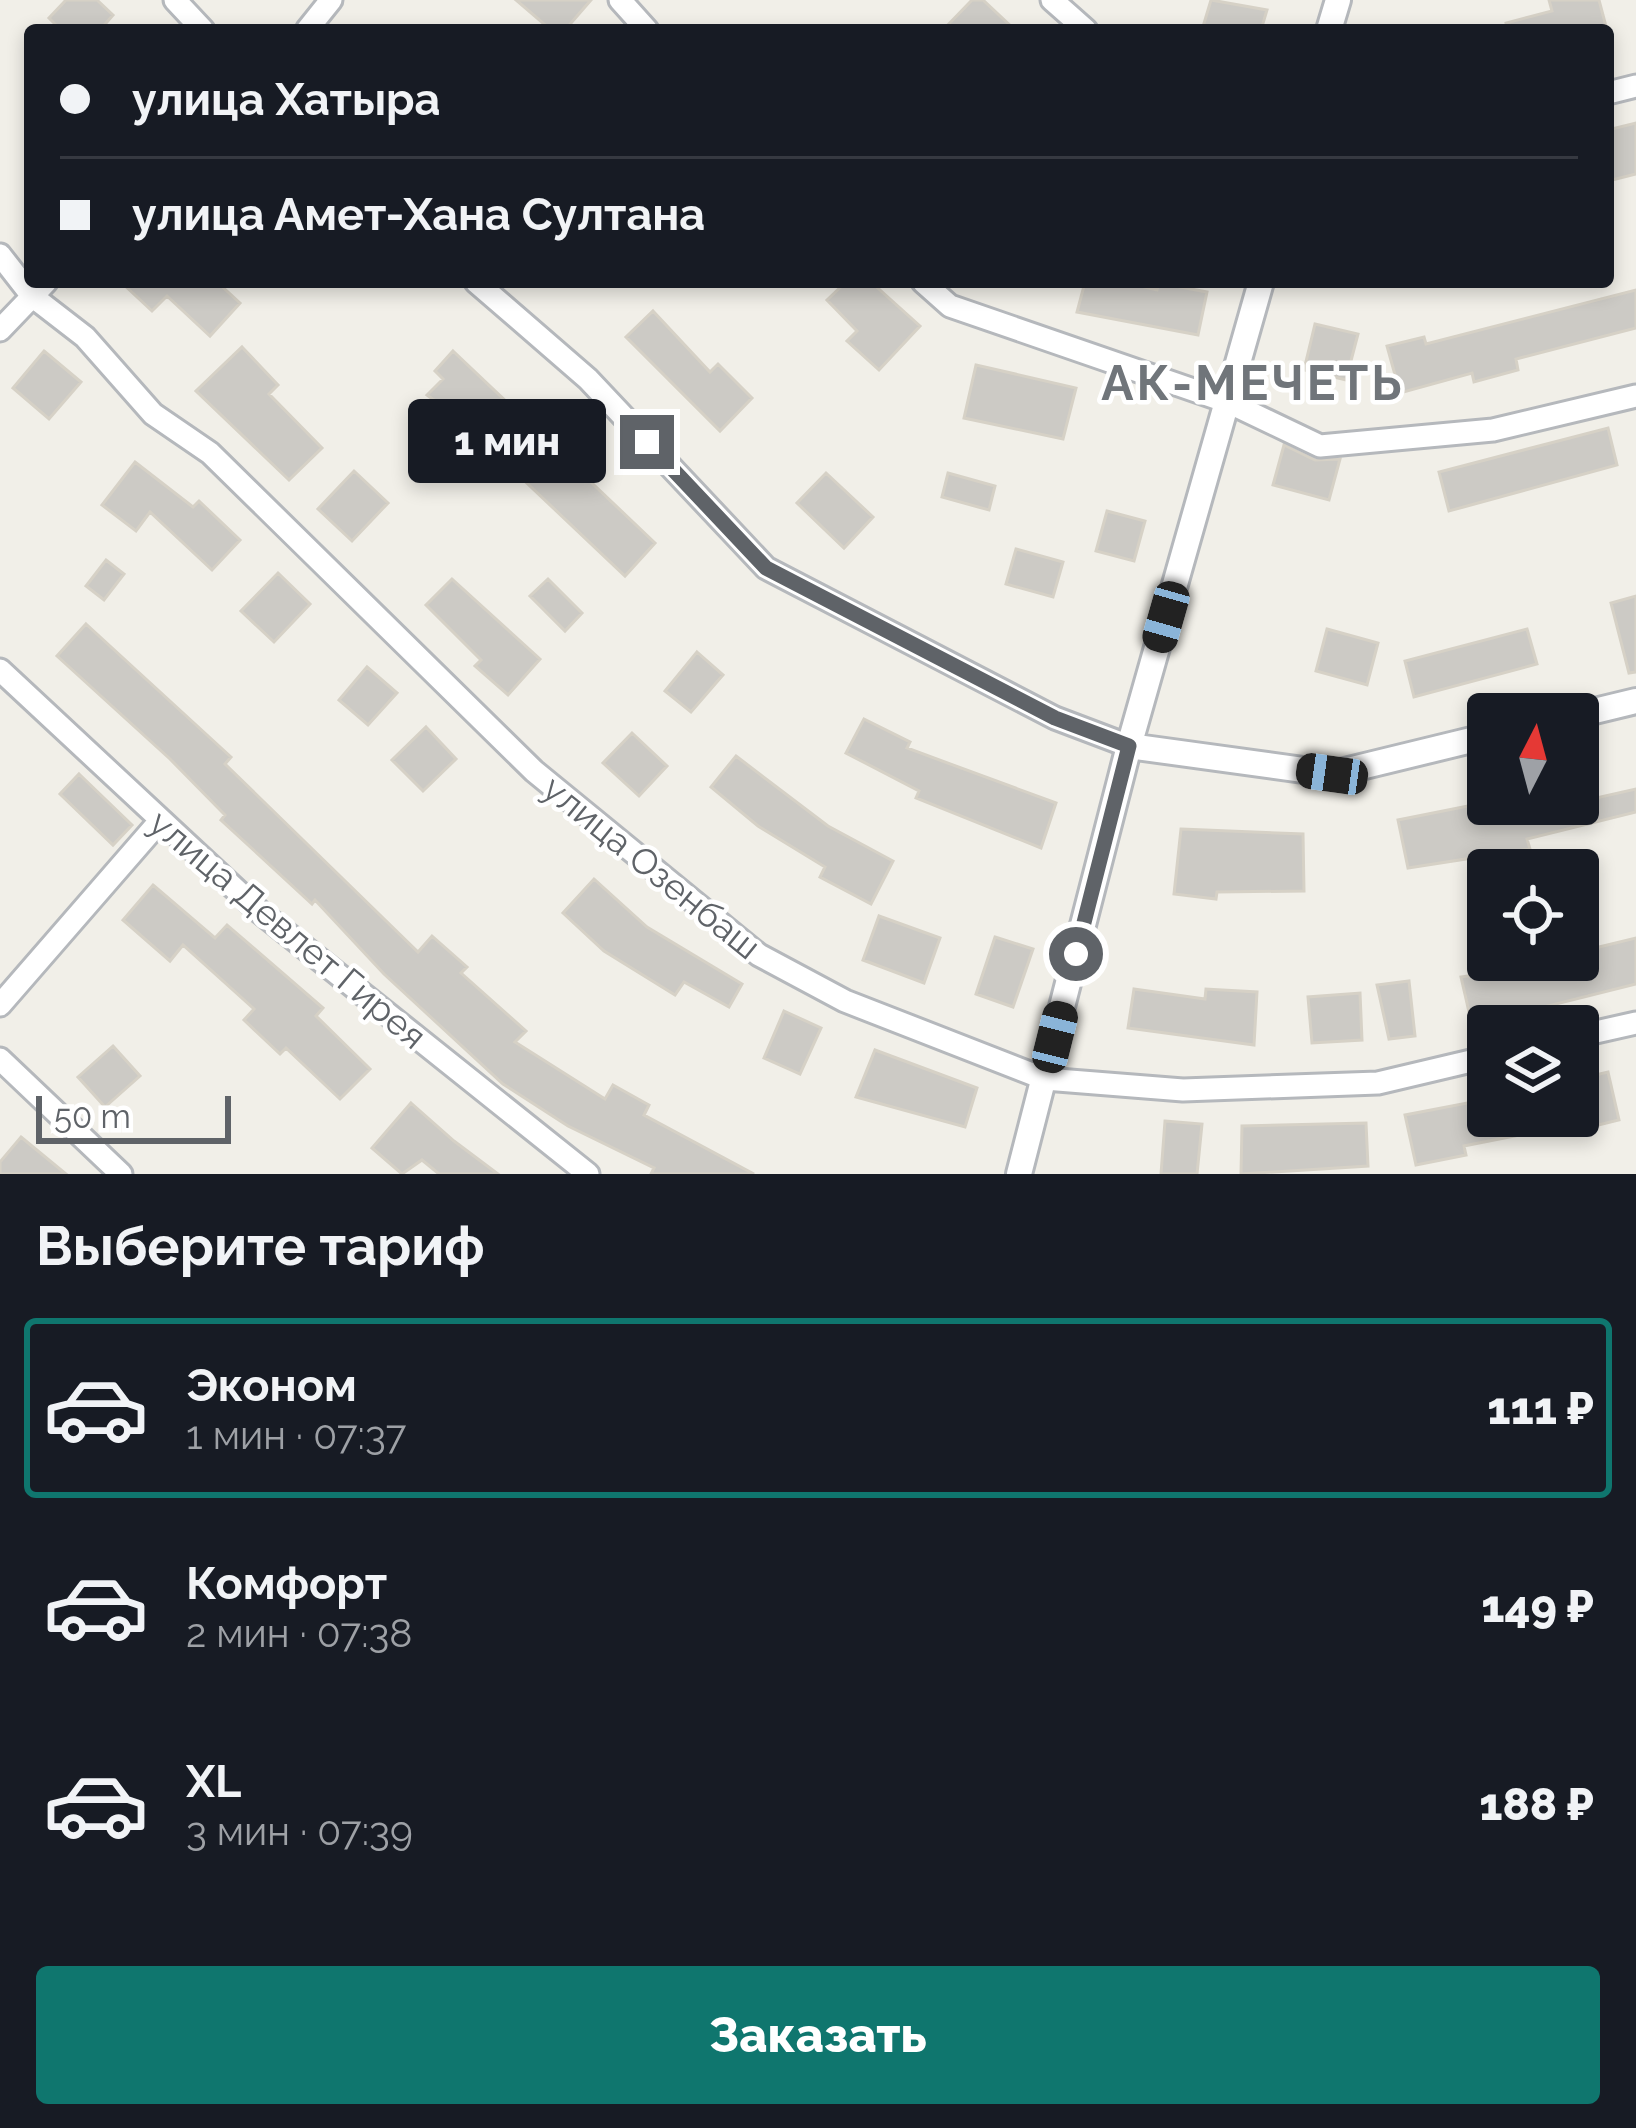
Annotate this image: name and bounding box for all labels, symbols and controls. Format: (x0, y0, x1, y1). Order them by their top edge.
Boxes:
text: улица Хатыра (132, 73, 440, 126)
text: улица Амет-Хана Султана (132, 188, 705, 241)
district label: АК-МЕЧЕТЬ (1101, 355, 1405, 411)
callout: 1 мин (407, 400, 605, 484)
route end (620, 415, 674, 469)
text: 1 мин (454, 418, 560, 464)
car (1139, 577, 1193, 657)
north arrow (1467, 693, 1599, 825)
map controls (1467, 693, 1599, 1137)
car (1294, 751, 1370, 797)
street label: улица Озенбаш (535, 767, 769, 967)
street label: улица Девлет Гирея (141, 801, 435, 1057)
button: locate (1467, 849, 1599, 981)
route start (1049, 927, 1103, 981)
car (1029, 998, 1081, 1076)
button: layers (1467, 1005, 1599, 1137)
scale bar (36, 1090, 231, 1143)
text: 50 m (54, 1097, 131, 1136)
text: Выберите тариф (36, 1214, 484, 1278)
icon: car (42, 1354, 150, 1462)
text: Эконом (186, 1359, 357, 1412)
text: 111 ₽ (1487, 1382, 1594, 1435)
text: 1 мин · 07:37 (186, 1412, 406, 1458)
icon: car (42, 1552, 150, 1660)
text: Комфорт (186, 1557, 387, 1610)
text: 149 ₽ (1481, 1580, 1594, 1633)
text: 2 мин · 07:38 (186, 1610, 413, 1656)
icon: car (42, 1750, 150, 1858)
text: XL (186, 1755, 241, 1808)
text: 188 ₽ (1479, 1778, 1594, 1831)
text: 3 мин · 07:39 (186, 1808, 413, 1854)
button: Заказать (36, 1966, 1600, 2104)

